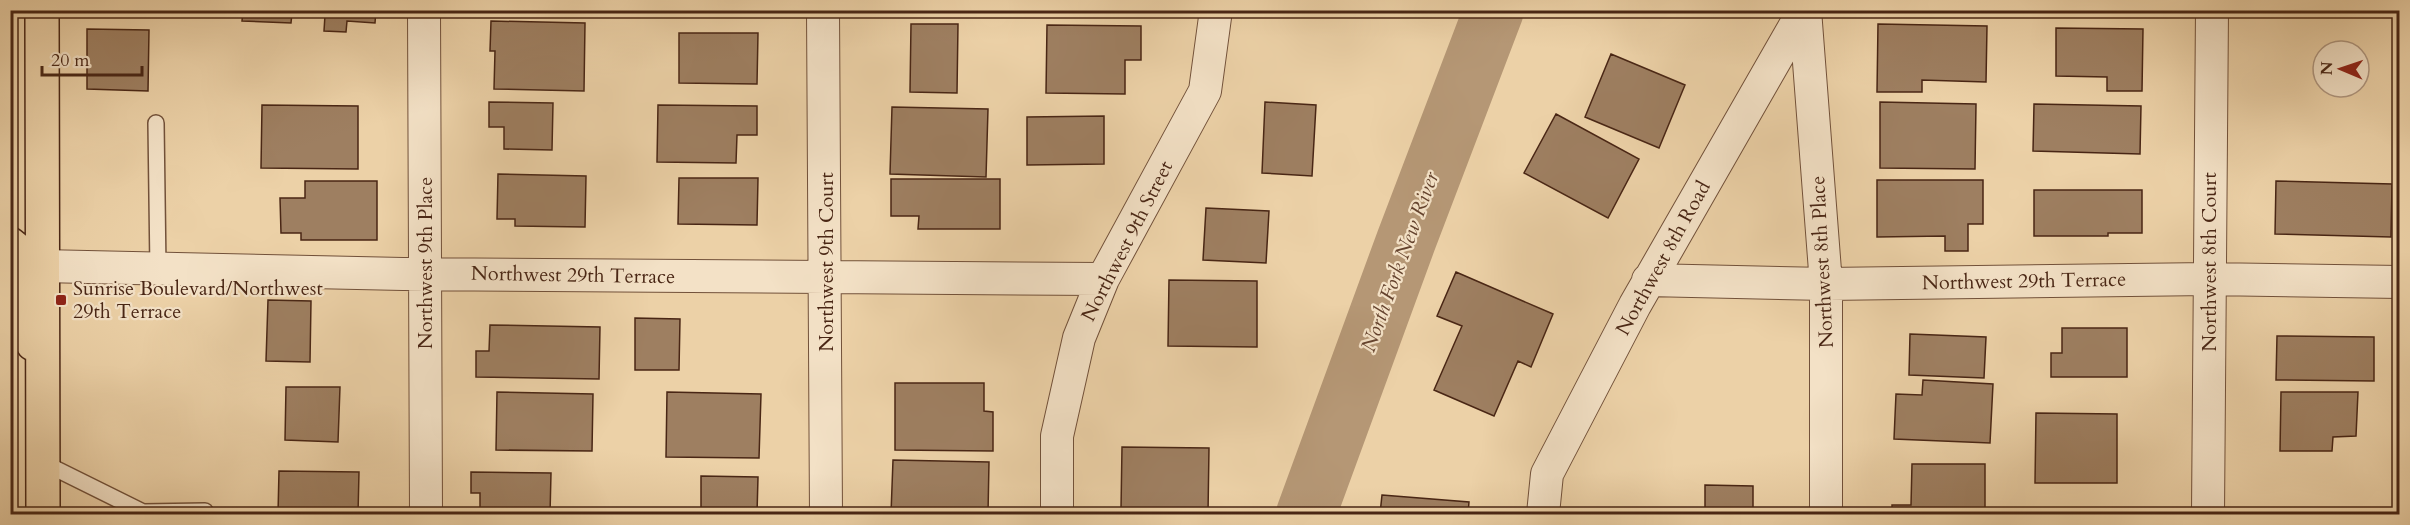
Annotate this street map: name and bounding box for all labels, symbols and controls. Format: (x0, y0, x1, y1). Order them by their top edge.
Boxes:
scale bar (42, 39, 142, 77)
north arrow (2311, 39, 2371, 99)
text: 20 m (51, 48, 90, 73)
text: N (2316, 61, 2338, 76)
street label: Northwest 9th Street (1075, 155, 1180, 326)
water label: North Fork New River (1354, 167, 1446, 356)
street label: Northwest 9th Court (813, 172, 840, 352)
street label: Northwest 8th Court (2196, 172, 2223, 352)
street label: Northwest 8th Place (1804, 175, 1840, 349)
street label: Northwest 8th Road (1609, 176, 1717, 340)
street label: Northwest 9th Place (412, 177, 439, 349)
street label: Northwest 29th Terrace (471, 260, 675, 290)
street label: Northwest 29th Terrace (1922, 266, 2126, 296)
place label: Sunrise Boulevard/Northwest 29th Terrace (73, 275, 323, 325)
marker: Sunrise Boulevard/Northwest 29th Terrace (54, 293, 68, 307)

